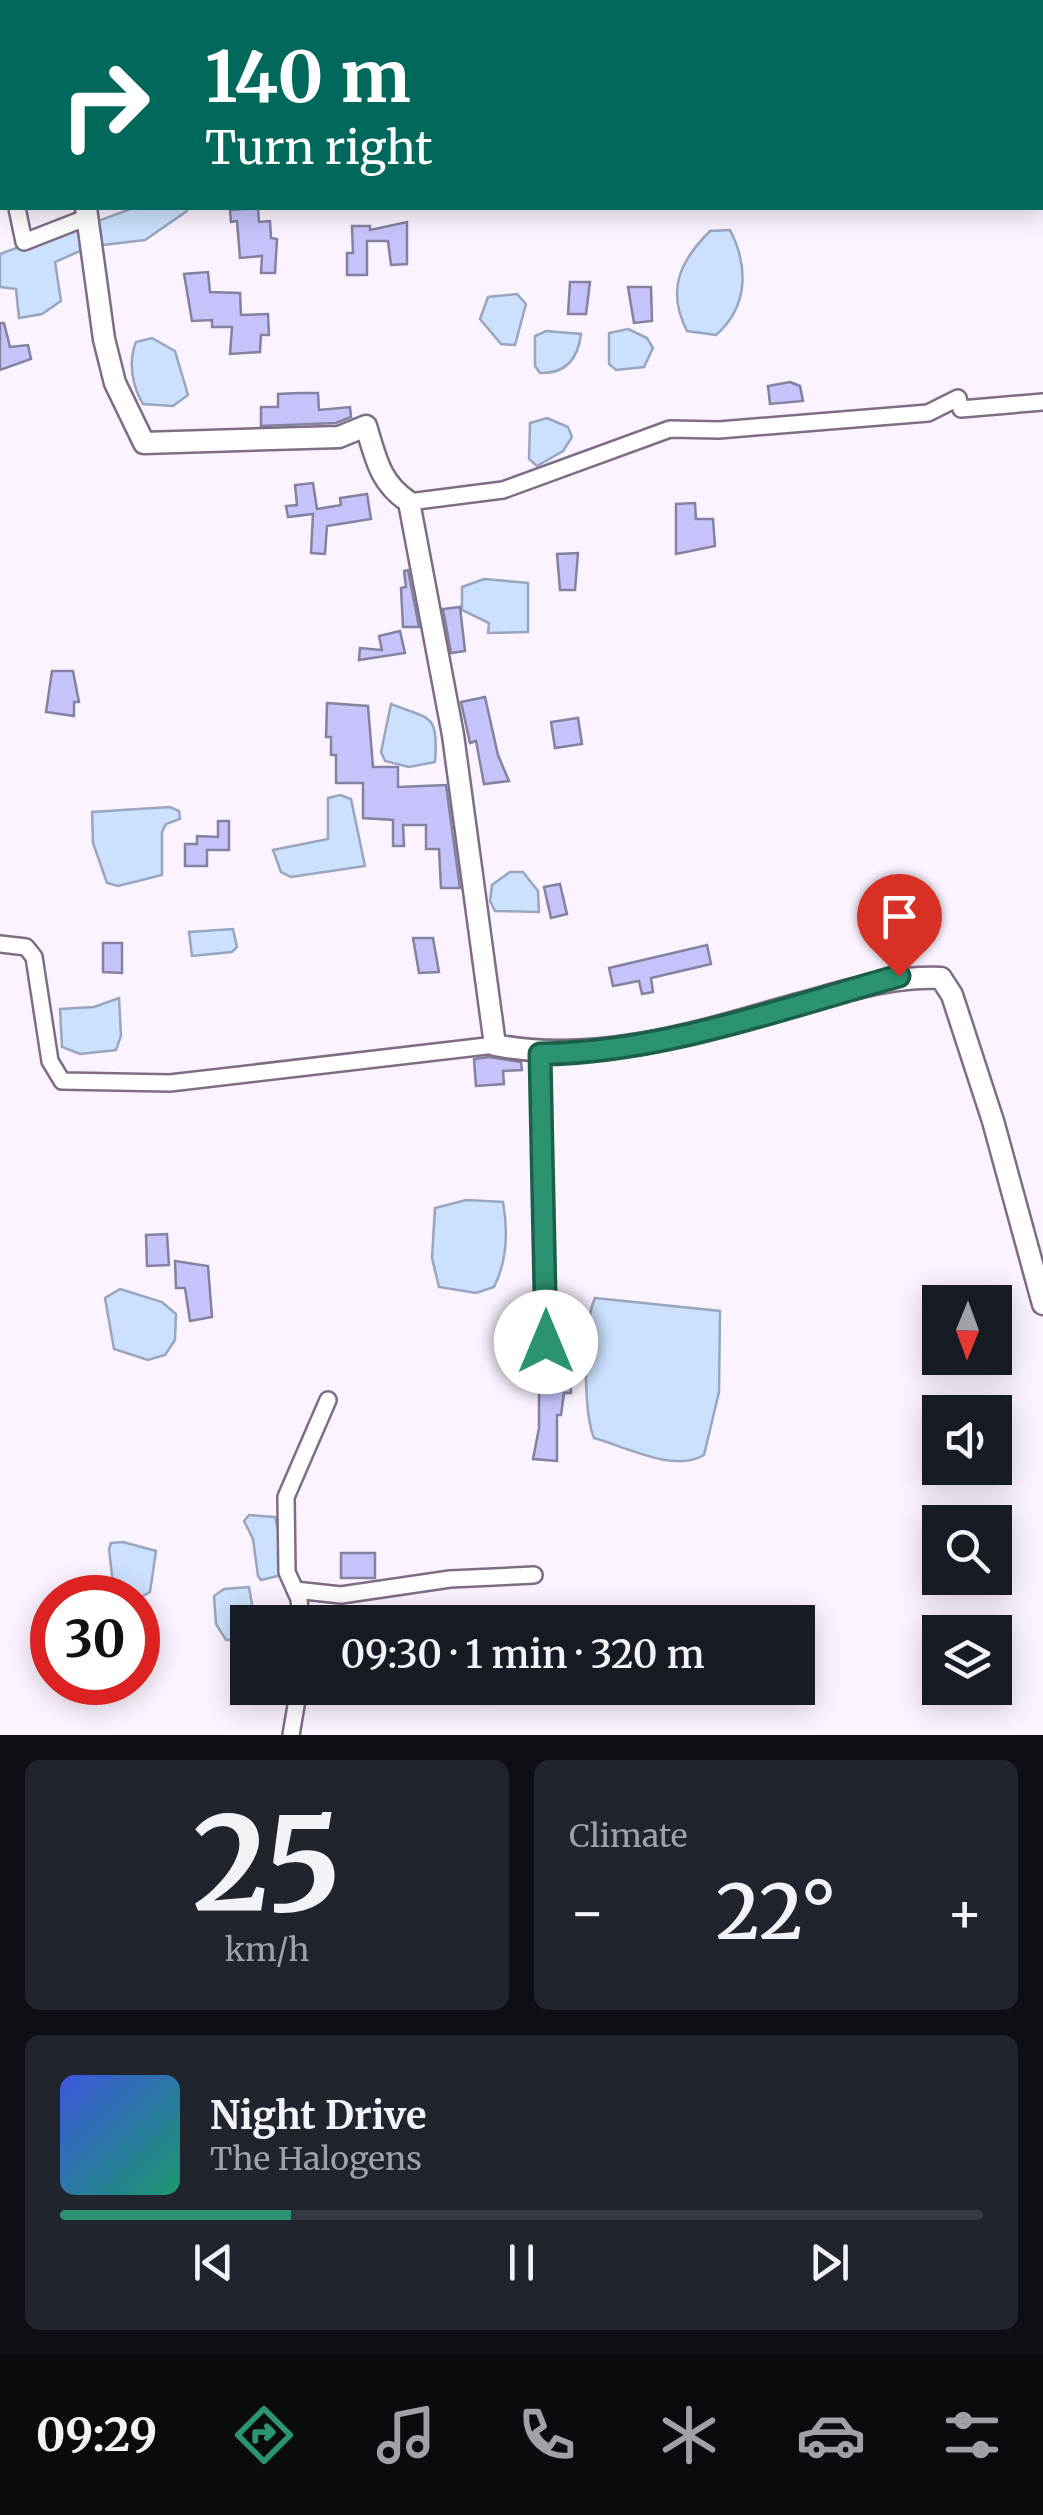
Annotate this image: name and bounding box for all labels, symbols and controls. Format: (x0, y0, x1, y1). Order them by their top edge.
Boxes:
text: 140 m (205, 33, 411, 121)
icon: right (40, 40, 170, 170)
text: Turn right (205, 120, 433, 176)
pin (857, 874, 942, 977)
icon: arrive (872, 889, 927, 944)
north arrow (922, 1285, 1012, 1375)
map controls (922, 1285, 1012, 1705)
position arrow (494, 1290, 598, 1394)
button: sound (922, 1395, 1012, 1485)
button: search (922, 1505, 1012, 1595)
speed limit sign: 30 (30, 1575, 160, 1705)
button: layers (922, 1615, 1012, 1705)
text: 09:30 · 1 min · 320 m (340, 1631, 705, 1678)
text: 25 (192, 1783, 342, 1946)
text: Climate (569, 1816, 687, 1856)
text: 22° (716, 1865, 836, 1959)
text: − (569, 1878, 606, 1947)
text: + (946, 1878, 983, 1947)
text: km/h (225, 1930, 309, 1970)
text: Night Drive (210, 2092, 427, 2139)
text: The Halogens (210, 2139, 422, 2179)
icon: previous (186, 2235, 241, 2290)
icon: pause (494, 2235, 549, 2290)
icon: next (802, 2235, 857, 2290)
icon: directions (229, 2400, 299, 2470)
icon: music (371, 2400, 441, 2470)
icon: phone (512, 2400, 582, 2470)
icon: climate (654, 2400, 724, 2470)
icon: car (796, 2400, 866, 2470)
icon: filters (937, 2400, 1007, 2470)
text: 09:29 (36, 2407, 157, 2463)

